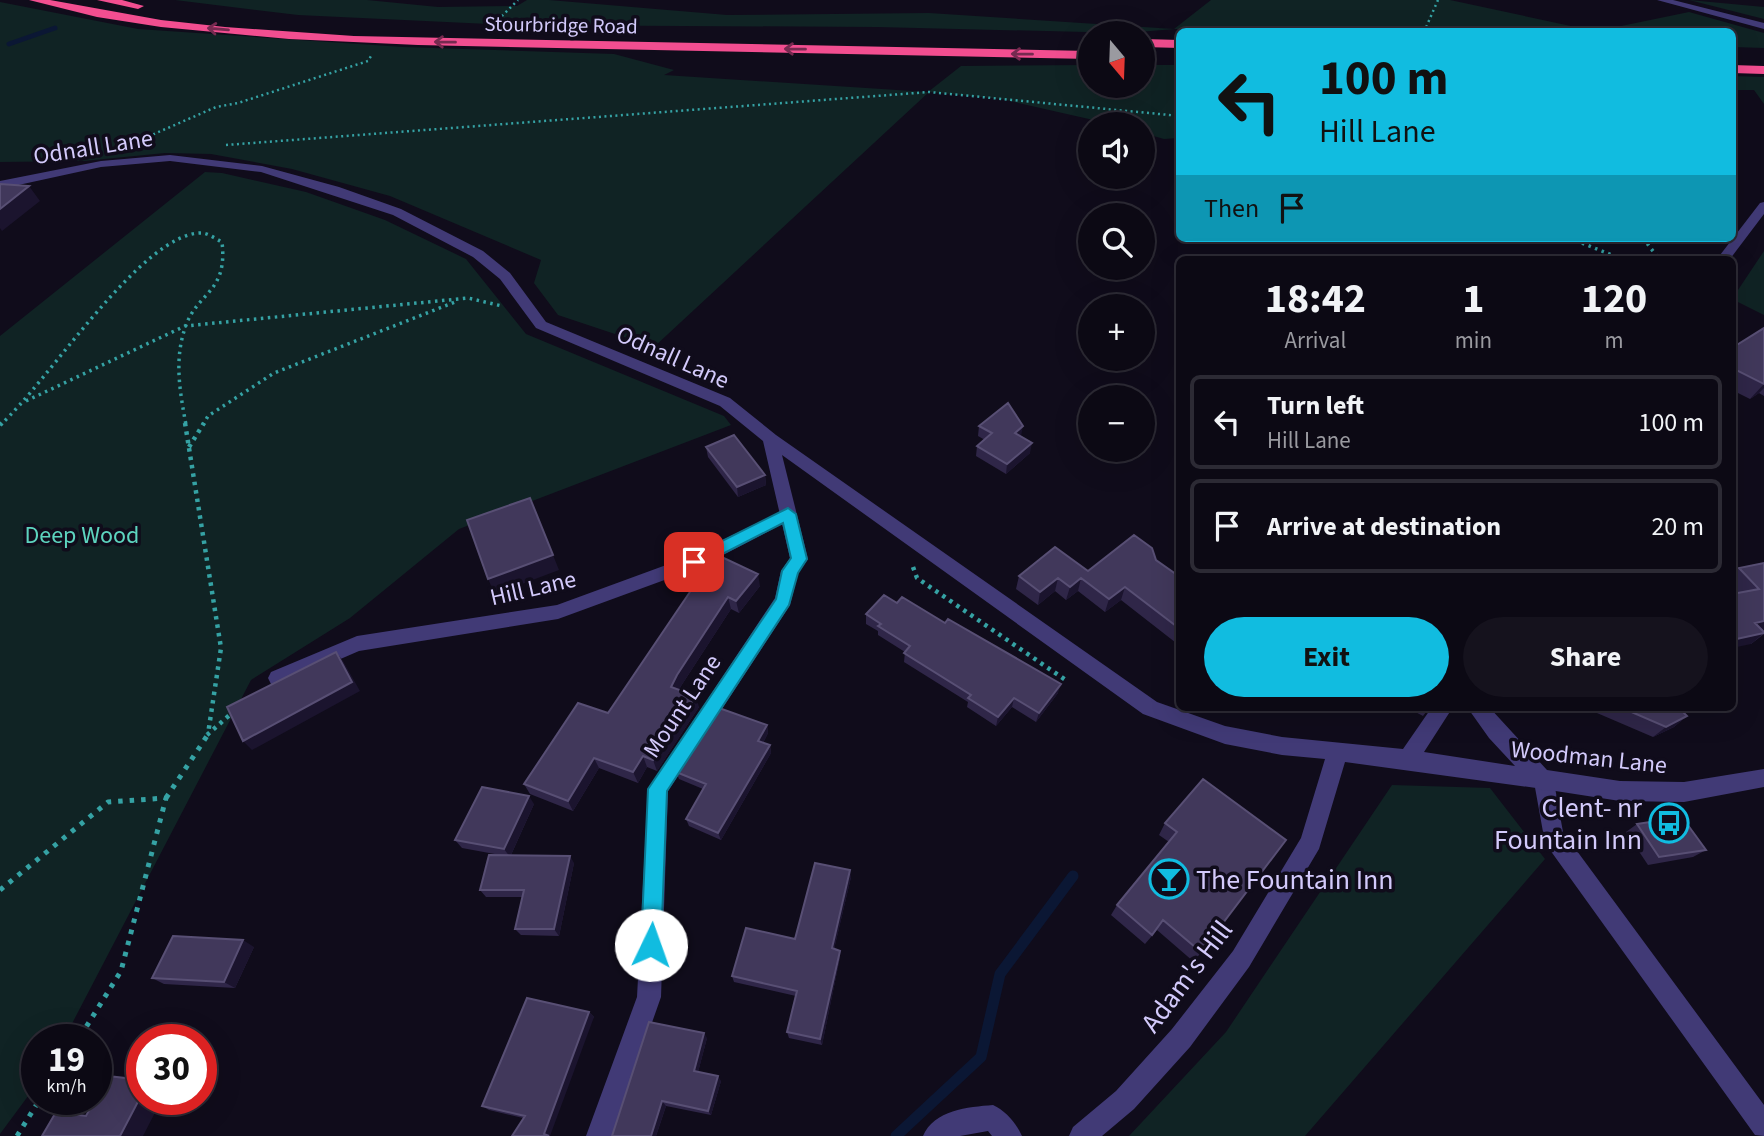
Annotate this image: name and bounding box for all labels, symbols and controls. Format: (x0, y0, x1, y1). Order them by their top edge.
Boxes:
street label: Stourbridge Road (484, 9, 638, 41)
north arrow (1078, 21, 1155, 98)
map controls (1078, 21, 1155, 462)
one-way arrow (207, 23, 229, 36)
one-way arrow (433, 36, 456, 49)
one-way arrow (783, 42, 806, 56)
text: 100 m (1319, 44, 1448, 114)
one-way arrow (1011, 47, 1034, 61)
icon: left (1204, 56, 1295, 147)
text: Hill Lane (1319, 109, 1436, 155)
button: sound (1078, 112, 1155, 189)
street label: Odnall Lane (31, 121, 155, 174)
icon: arrive (1273, 189, 1311, 227)
text: Then (1204, 190, 1259, 227)
button: search (1078, 203, 1155, 280)
text: 18:42 (1265, 269, 1366, 329)
text: 1 (1462, 269, 1484, 329)
text: 120 (1581, 269, 1647, 329)
button: + (1078, 294, 1155, 371)
street label: Odnall Lane (611, 317, 735, 398)
text: Arrival (1284, 324, 1346, 357)
text: min (1455, 324, 1492, 357)
text: m (1604, 324, 1624, 357)
button: − (1078, 385, 1155, 462)
text: Turn left (1267, 387, 1364, 424)
icon: left (1208, 403, 1246, 441)
text: 100 m (1638, 404, 1704, 441)
text: Hill Lane (1267, 424, 1351, 457)
icon: arrive (1208, 507, 1246, 545)
text: Arrive at destination (1267, 508, 1501, 545)
text: 20 m (1651, 508, 1704, 545)
park label: Deep Wood (25, 518, 139, 553)
pin (664, 532, 724, 592)
icon: arrive (675, 543, 713, 581)
street label: Hill Lane (487, 562, 580, 615)
button: Exit (1204, 617, 1449, 697)
button: Share (1463, 617, 1708, 697)
street label: Mount Lane (635, 647, 730, 765)
street label: Woodman Lane (1509, 732, 1669, 783)
place label: Clent- nr Fountain Inn (1494, 788, 1642, 860)
bus stop icon: Clent- nr Fountain Inn (1648, 802, 1690, 844)
bar icon: The Fountain Inn (1148, 858, 1190, 900)
place label: The Fountain Inn (1196, 860, 1394, 900)
position arrow (614, 908, 688, 982)
street label: Adam's Hill (1131, 912, 1242, 1041)
speed limit sign: 30 (126, 1024, 217, 1115)
text: 19 (48, 1035, 85, 1085)
text: km/h (47, 1074, 86, 1099)

